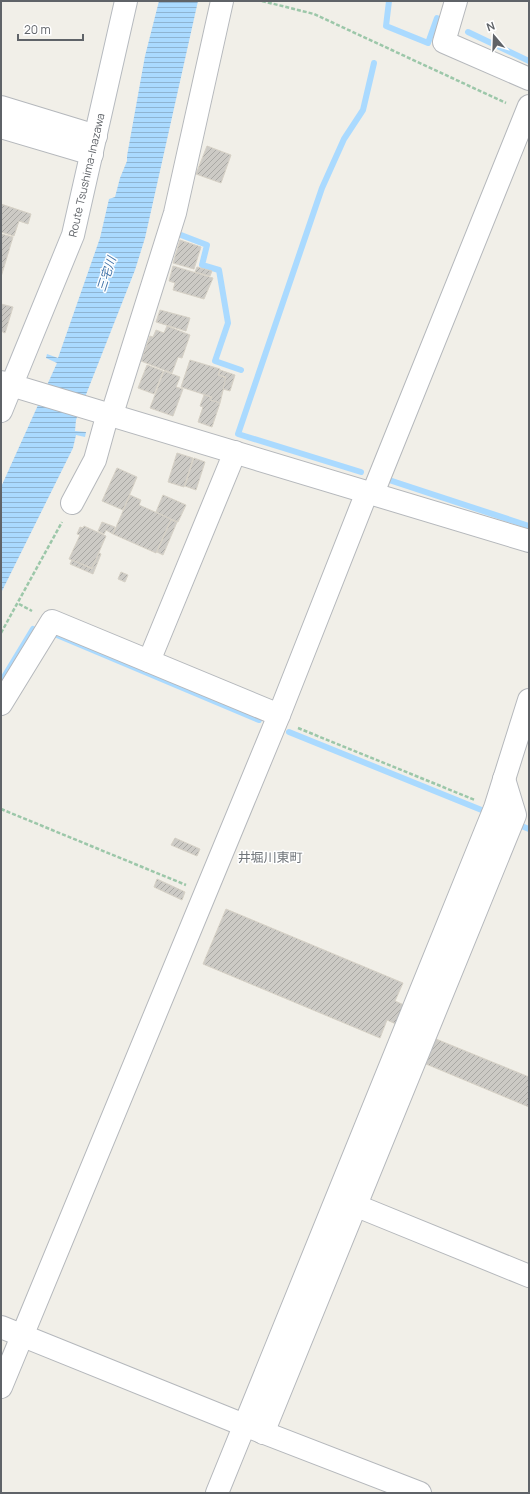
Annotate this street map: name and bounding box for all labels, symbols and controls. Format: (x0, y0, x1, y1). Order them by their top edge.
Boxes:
scale bar (18, 16, 83, 42)
north arrow (474, 16, 514, 56)
text: N (484, 18, 497, 34)
text: 20 m (24, 21, 51, 38)
street label: Route Tsushima-Inazawa (64, 112, 108, 238)
water label: 三宅川 (92, 252, 120, 294)
district label: 井堀川東町 (237, 848, 303, 866)

